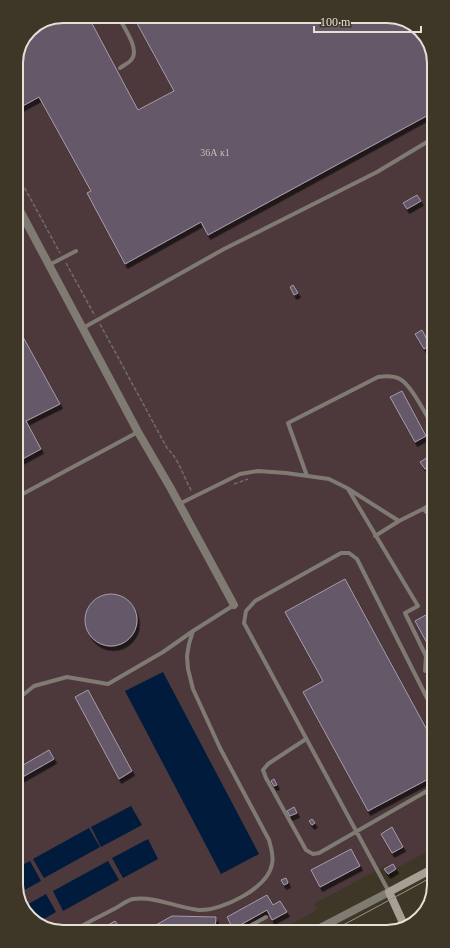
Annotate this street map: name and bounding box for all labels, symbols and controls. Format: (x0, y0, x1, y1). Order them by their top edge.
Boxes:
scale bar (314, 8, 421, 34)
text: 100 m (320, 15, 351, 29)
house number: 36А к1 (200, 147, 230, 158)

